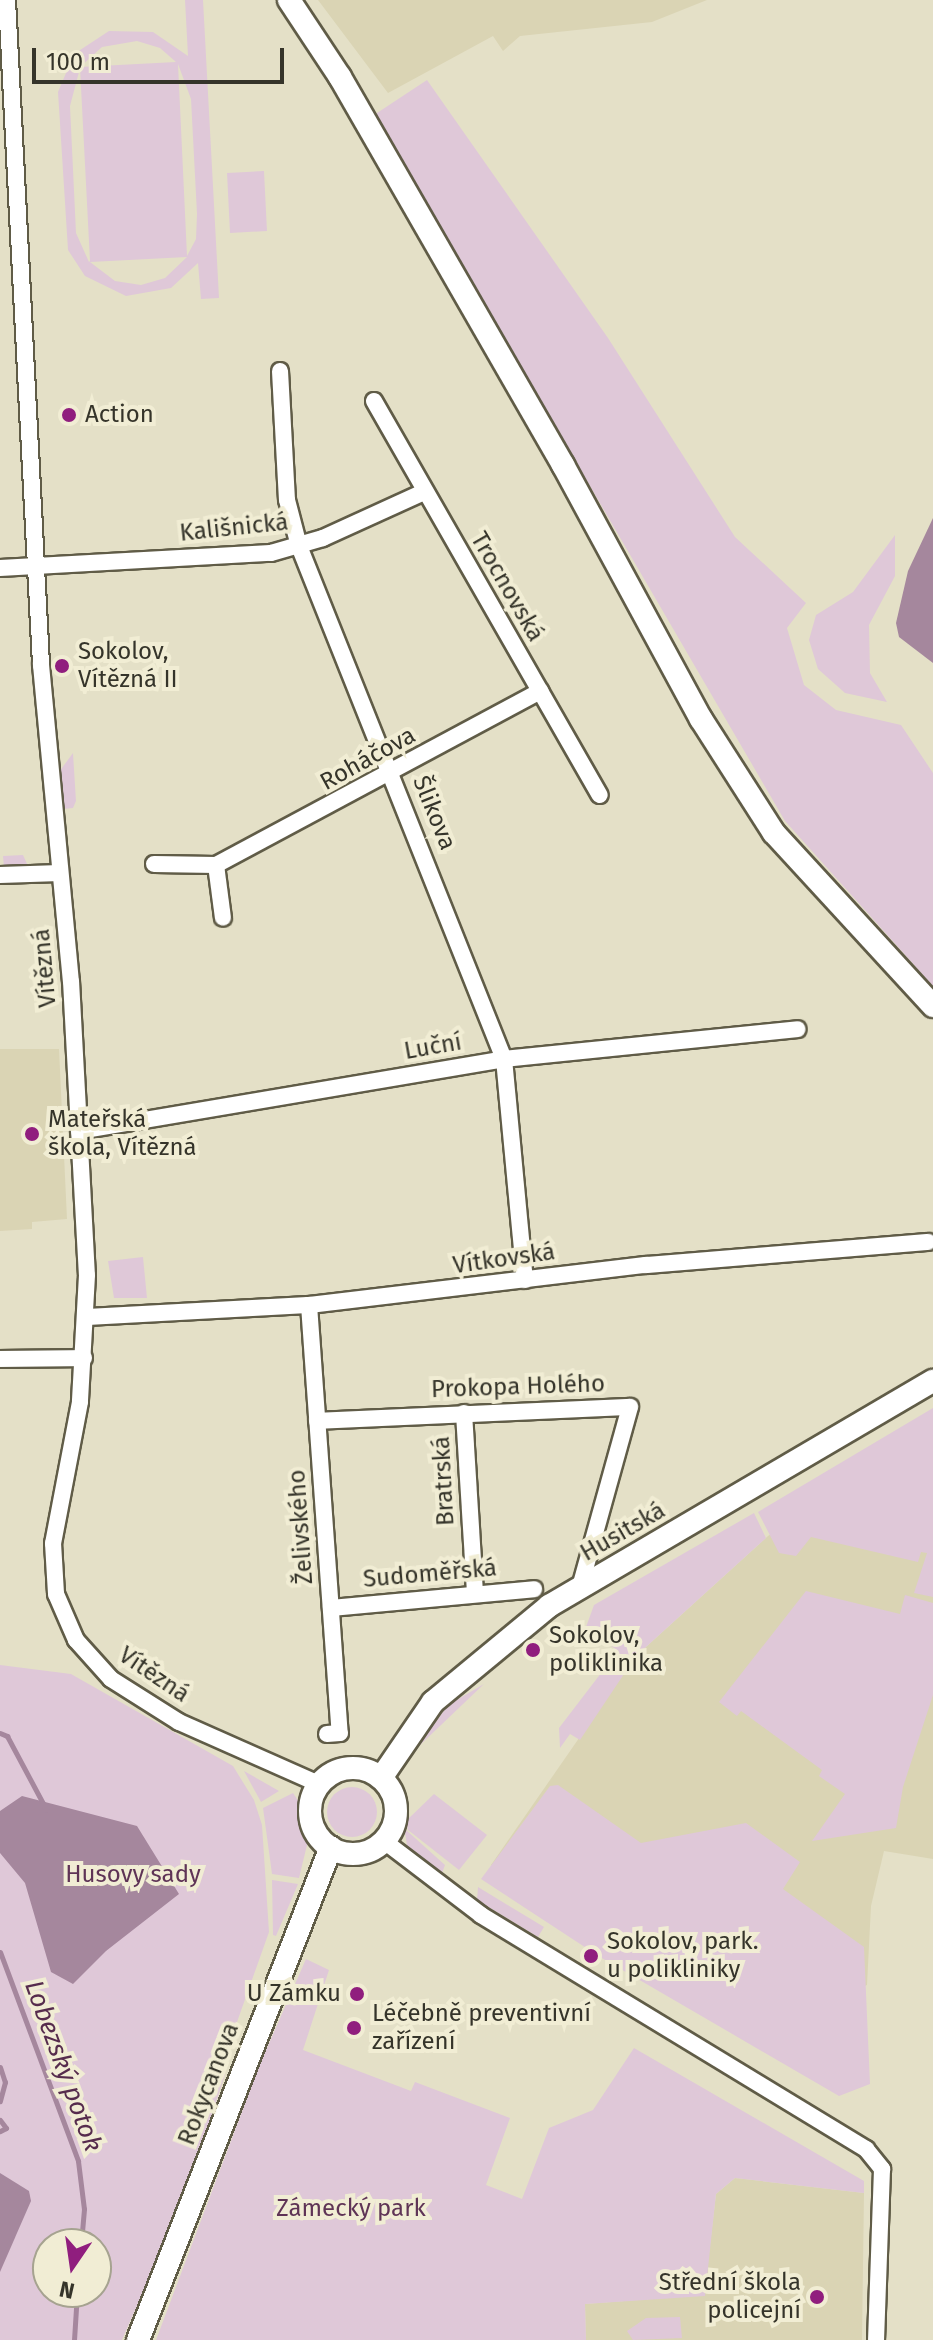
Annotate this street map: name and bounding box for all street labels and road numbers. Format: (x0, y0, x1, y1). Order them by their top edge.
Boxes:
street label: Kališnická (178, 508, 290, 548)
street label: Trocnovská (464, 527, 550, 647)
street label: Roháčova (315, 721, 421, 797)
street label: Šlikova (406, 772, 462, 854)
street label: Vítězná (27, 927, 63, 1009)
street label: Luční (402, 1028, 464, 1066)
street label: Vítkovská (451, 1238, 557, 1280)
street label: Prokopa Holého (431, 1370, 605, 1404)
street label: Bratrská (427, 1435, 461, 1527)
street label: Želivského (283, 1469, 319, 1585)
street label: Husitská (575, 1496, 671, 1568)
street label: Sudoměřská (362, 1554, 498, 1594)
street label: Vítězná (113, 1641, 195, 1709)
street label: Rokycanova (172, 2019, 246, 2149)

